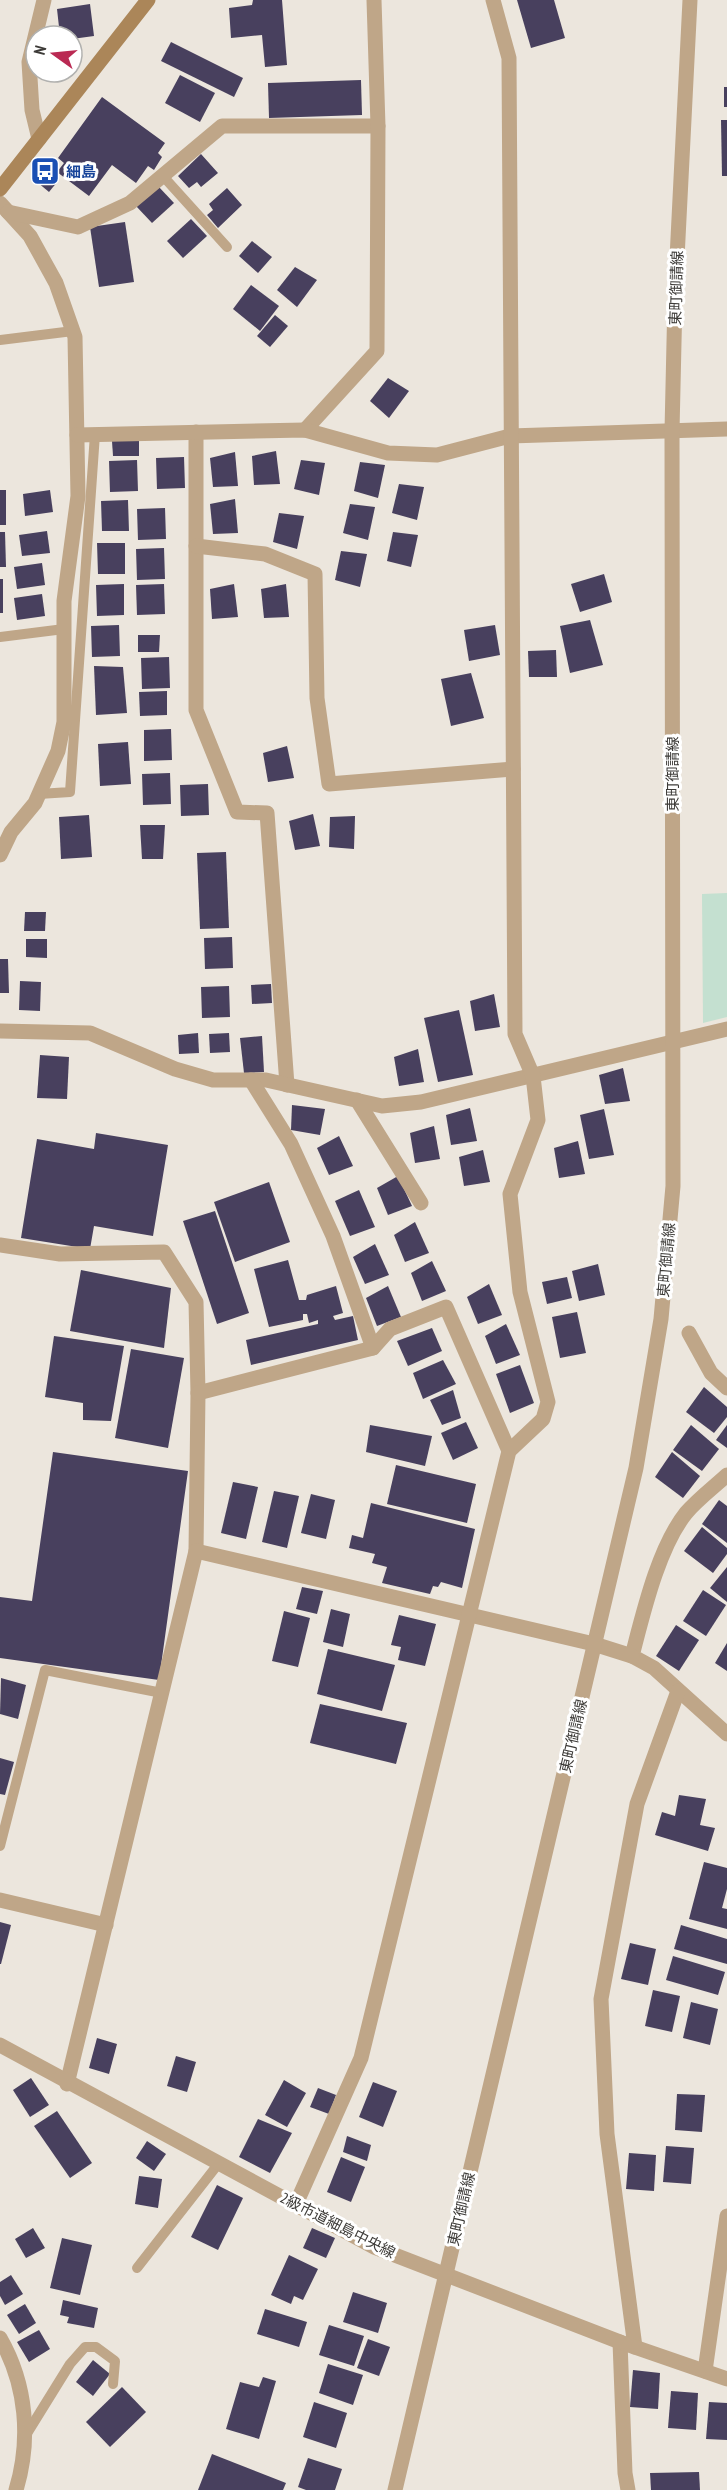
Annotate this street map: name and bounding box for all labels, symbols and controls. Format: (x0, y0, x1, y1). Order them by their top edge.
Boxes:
north arrow (24, 24, 84, 84)
text: N (29, 43, 50, 57)
bus stop icon: 細島 (29, 155, 61, 187)
place label: 細島 (66, 162, 96, 181)
street label: 東町御請線 (665, 250, 687, 326)
street label: 東町御請線 (663, 736, 682, 812)
street label: 東町御請線 (653, 1222, 679, 1298)
street label: 東町御請線 (555, 1697, 591, 1775)
street label: 東町御請線 (443, 2170, 479, 2248)
street label: 2級市道細島中央線 (277, 2188, 399, 2262)

